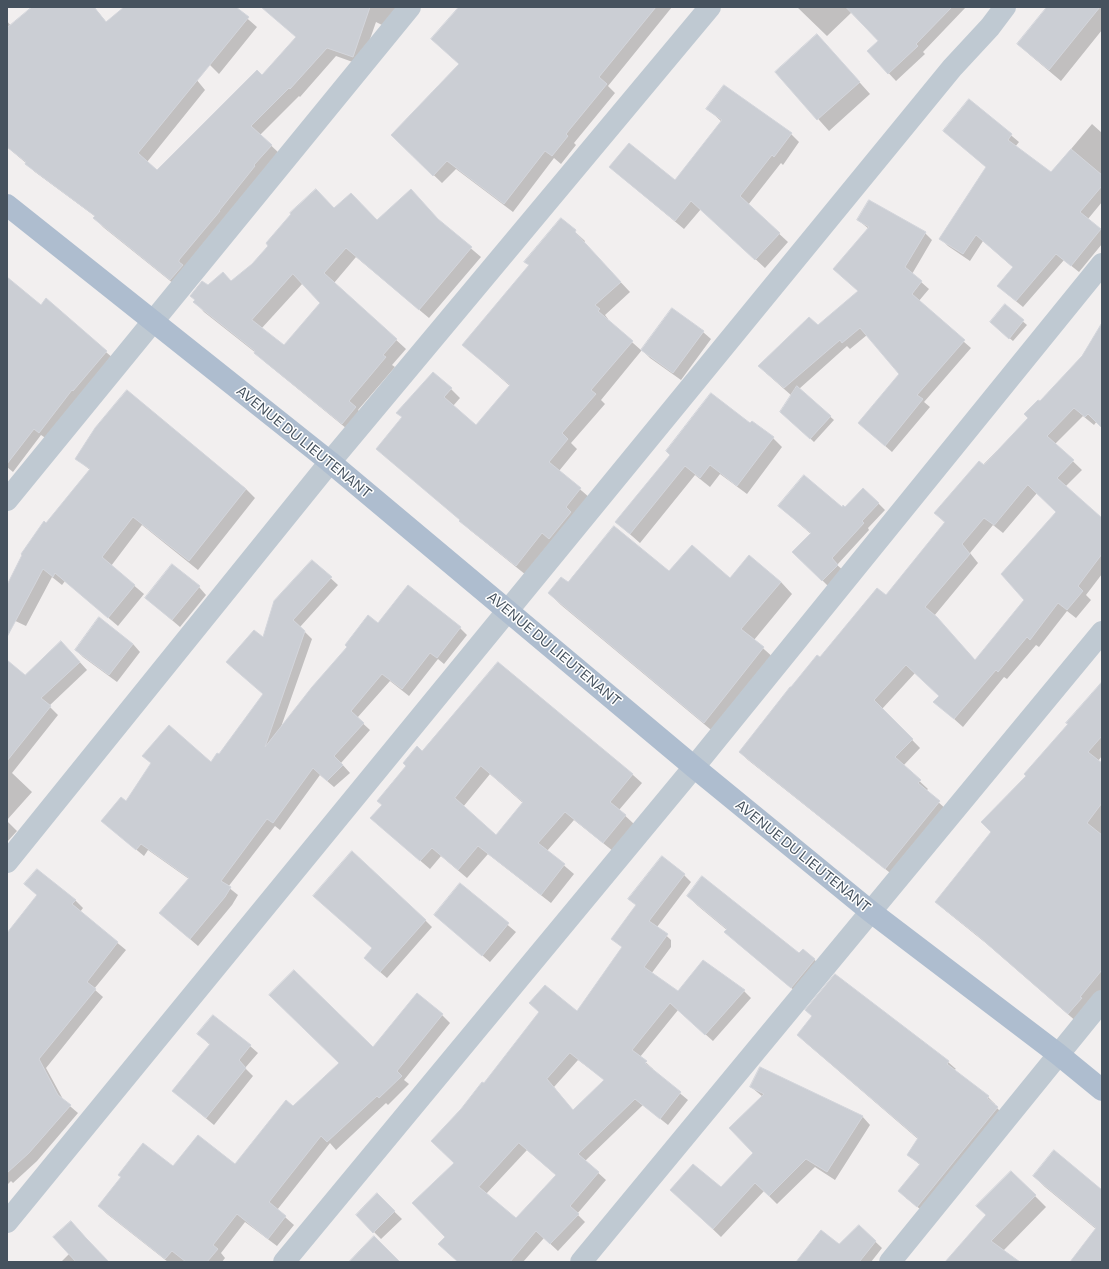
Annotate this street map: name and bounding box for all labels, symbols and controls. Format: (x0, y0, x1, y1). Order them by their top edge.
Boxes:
street label: AVENUE DU LIEUTENANT (233, 382, 375, 502)
street label: AVENUE DU LIEUTENANT (484, 588, 624, 710)
street label: AVENUE DU LIEUTENANT (732, 796, 874, 916)

